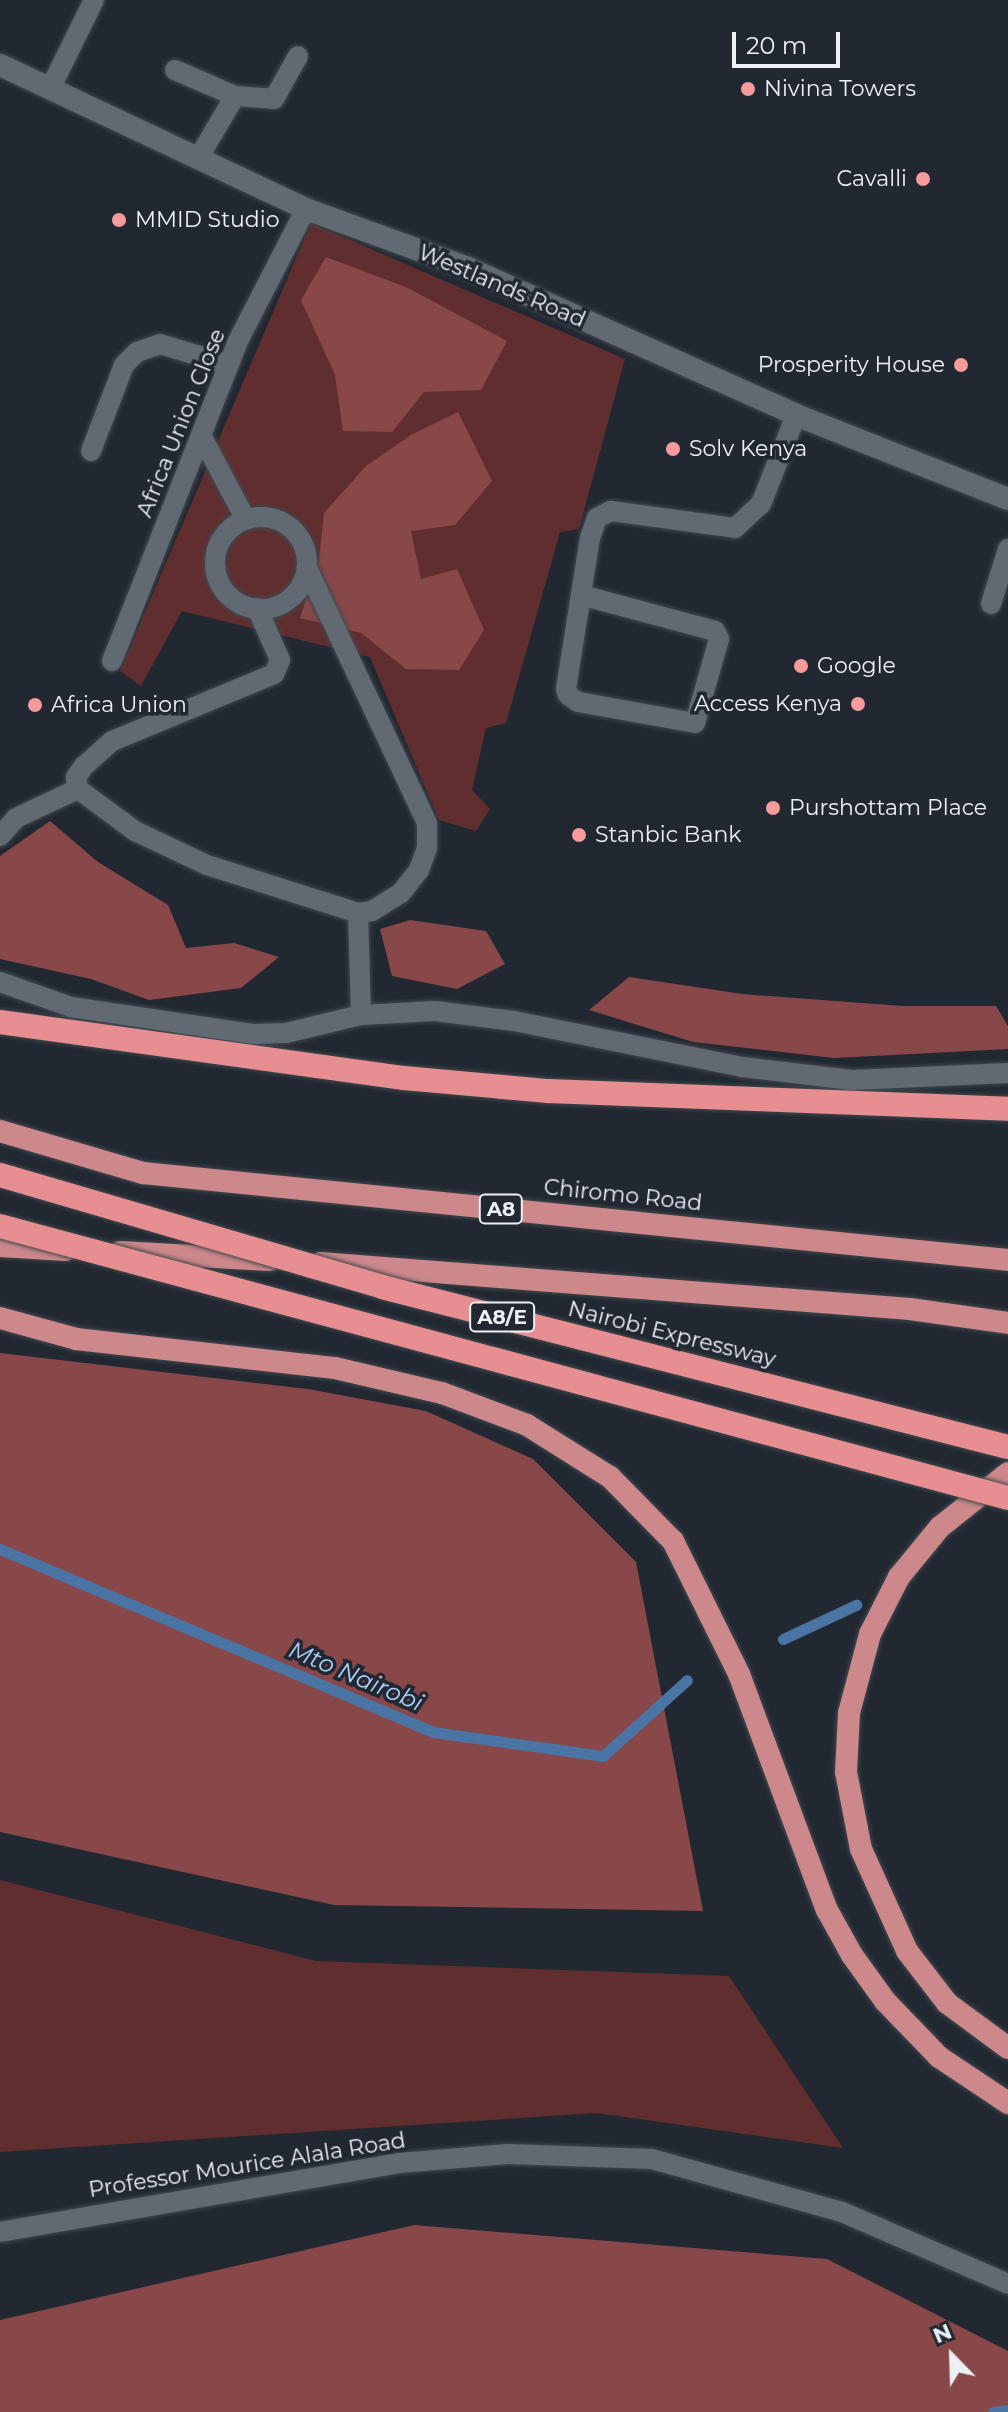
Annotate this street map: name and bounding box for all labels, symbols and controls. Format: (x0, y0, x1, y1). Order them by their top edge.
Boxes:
scale bar (736, 16, 844, 66)
text: 20 m (746, 31, 807, 60)
place label: Nivina Towers (764, 76, 916, 102)
marker: Nivina Towers (739, 80, 757, 98)
place label: Cavalli (837, 166, 907, 192)
marker: Cavalli (914, 170, 932, 188)
place label: MMID Studio (135, 207, 279, 233)
marker: MMID Studio (110, 211, 128, 229)
street label: Westlands Road (415, 239, 589, 333)
street label: Africa Union Close (131, 325, 231, 521)
place label: Prosperity House (758, 352, 945, 378)
marker: Prosperity House (952, 356, 970, 374)
place label: Solv Kenya (689, 436, 807, 462)
marker: Solv Kenya (664, 440, 682, 458)
place label: Google (817, 653, 896, 679)
marker: Google (792, 657, 810, 675)
place label: Access Kenya (694, 691, 842, 717)
place label: Africa Union (51, 692, 187, 718)
marker: Access Kenya (849, 695, 867, 713)
marker: Africa Union (26, 696, 44, 714)
place label: Purshottam Place (789, 795, 987, 821)
marker: Purshottam Place (764, 799, 782, 817)
place label: Stanbic Bank (595, 822, 741, 848)
marker: Stanbic Bank (570, 826, 588, 844)
street label: Chiromo Road (542, 1174, 704, 1216)
road number: A8 (477, 1193, 525, 1225)
street label: Nairobi Expressway (565, 1295, 779, 1373)
road number: A8/E (468, 1301, 536, 1333)
water label: Mto Nairobi (285, 1635, 427, 1717)
street label: Professor Mourice Alala Road (87, 2127, 407, 2203)
north arrow (912, 2316, 992, 2396)
text: N (929, 2318, 956, 2349)

